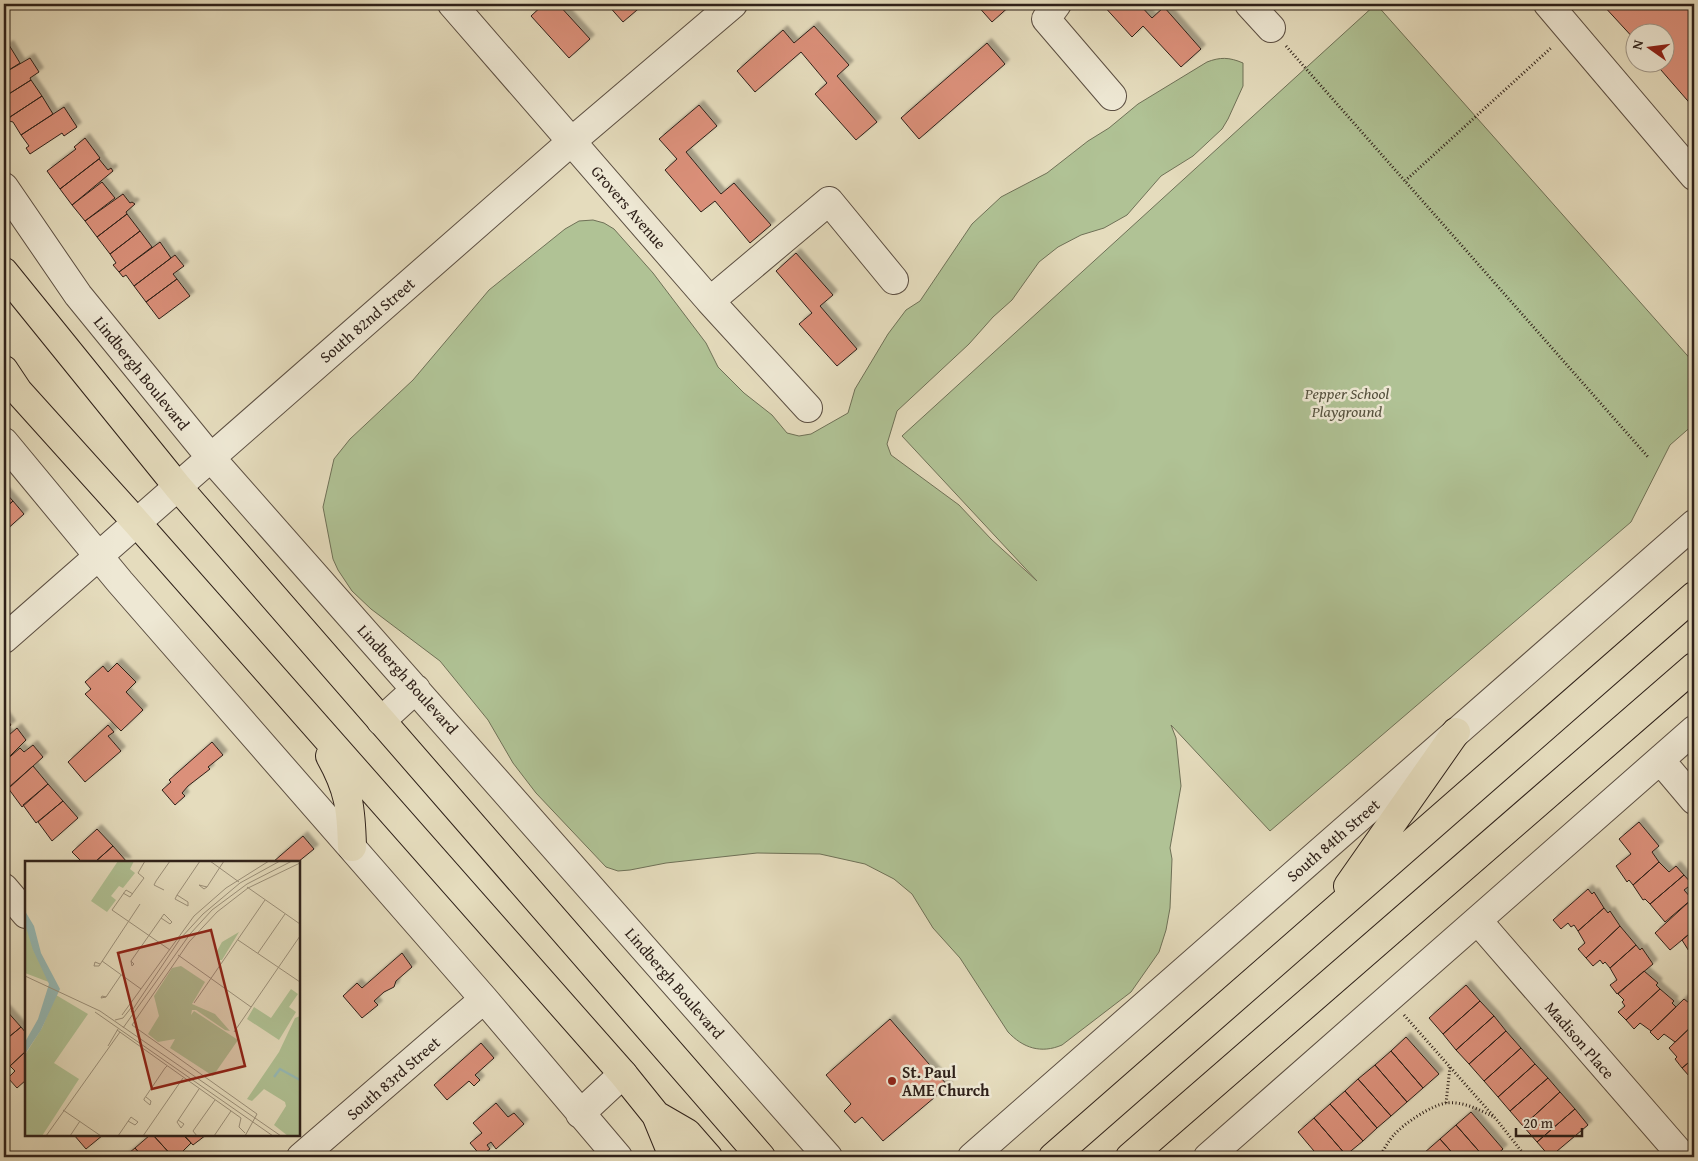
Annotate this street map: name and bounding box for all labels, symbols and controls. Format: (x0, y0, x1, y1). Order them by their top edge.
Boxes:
north arrow (1626, 22, 1676, 72)
text: N (1627, 37, 1648, 52)
street label: Grovers Avenue (586, 160, 672, 254)
street label: South 82nd Street (314, 271, 420, 368)
street label: Lindbergh Boulevard (88, 311, 196, 436)
park label: Pepper School Playground (1304, 381, 1389, 423)
street label: Lindbergh Boulevard (352, 619, 464, 740)
street label: South 84th Street (1281, 792, 1385, 887)
inset map (25, 861, 300, 1136)
street label: Lindbergh Boulevard (620, 922, 731, 1044)
street label: Madison Place (1539, 996, 1621, 1084)
street label: South 83rd Street (341, 1030, 445, 1125)
place label: St. Paul AME Church (902, 1060, 990, 1102)
marker: St. Paul AME Church (886, 1075, 898, 1087)
scale bar (1516, 1106, 1582, 1138)
text: 20 m (1523, 1112, 1554, 1133)

